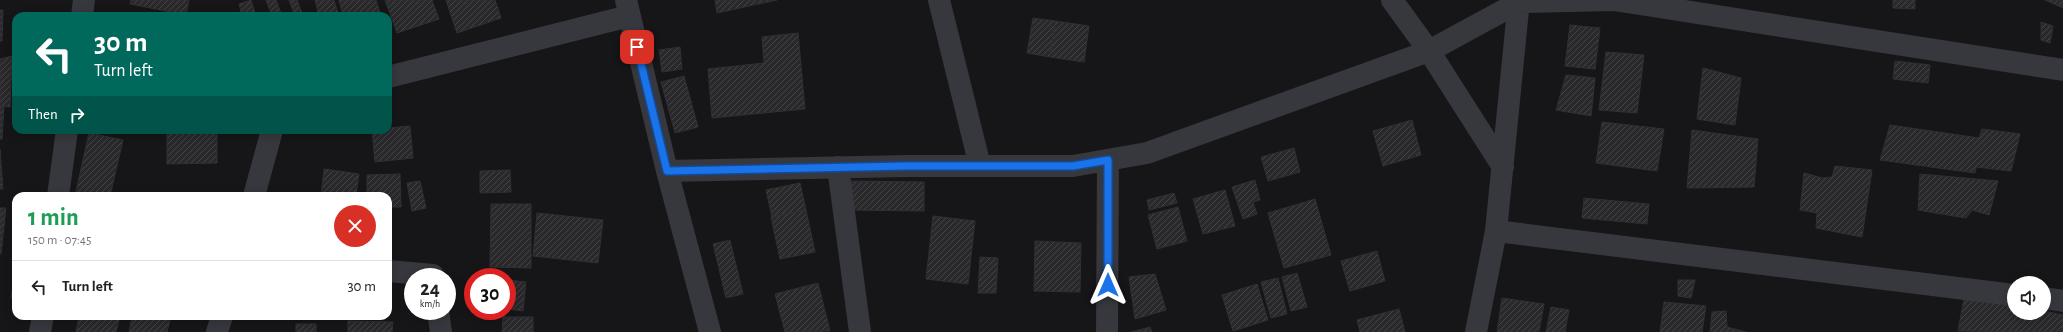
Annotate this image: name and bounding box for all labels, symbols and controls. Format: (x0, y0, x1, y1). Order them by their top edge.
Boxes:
icon: left (28, 28, 80, 80)
text: 30 m (94, 29, 147, 57)
pin (620, 30, 654, 64)
icon: arrive (626, 36, 648, 58)
text: Turn left (94, 62, 153, 80)
icon: right (66, 104, 88, 126)
text: Then (28, 107, 58, 122)
button: close (334, 205, 376, 247)
text: 1 min (28, 206, 79, 230)
text: 150 m · 07:45 (28, 234, 92, 247)
position arrow (1087, 264, 1129, 306)
speed limit sign: 30 (464, 268, 516, 320)
icon: left (28, 276, 50, 298)
map controls (2007, 276, 2051, 320)
button: sound (2007, 276, 2051, 320)
text: Turn left (62, 279, 113, 294)
text: 30 m (347, 279, 376, 294)
text: 24 (420, 279, 440, 299)
text: km/h (420, 299, 440, 309)

